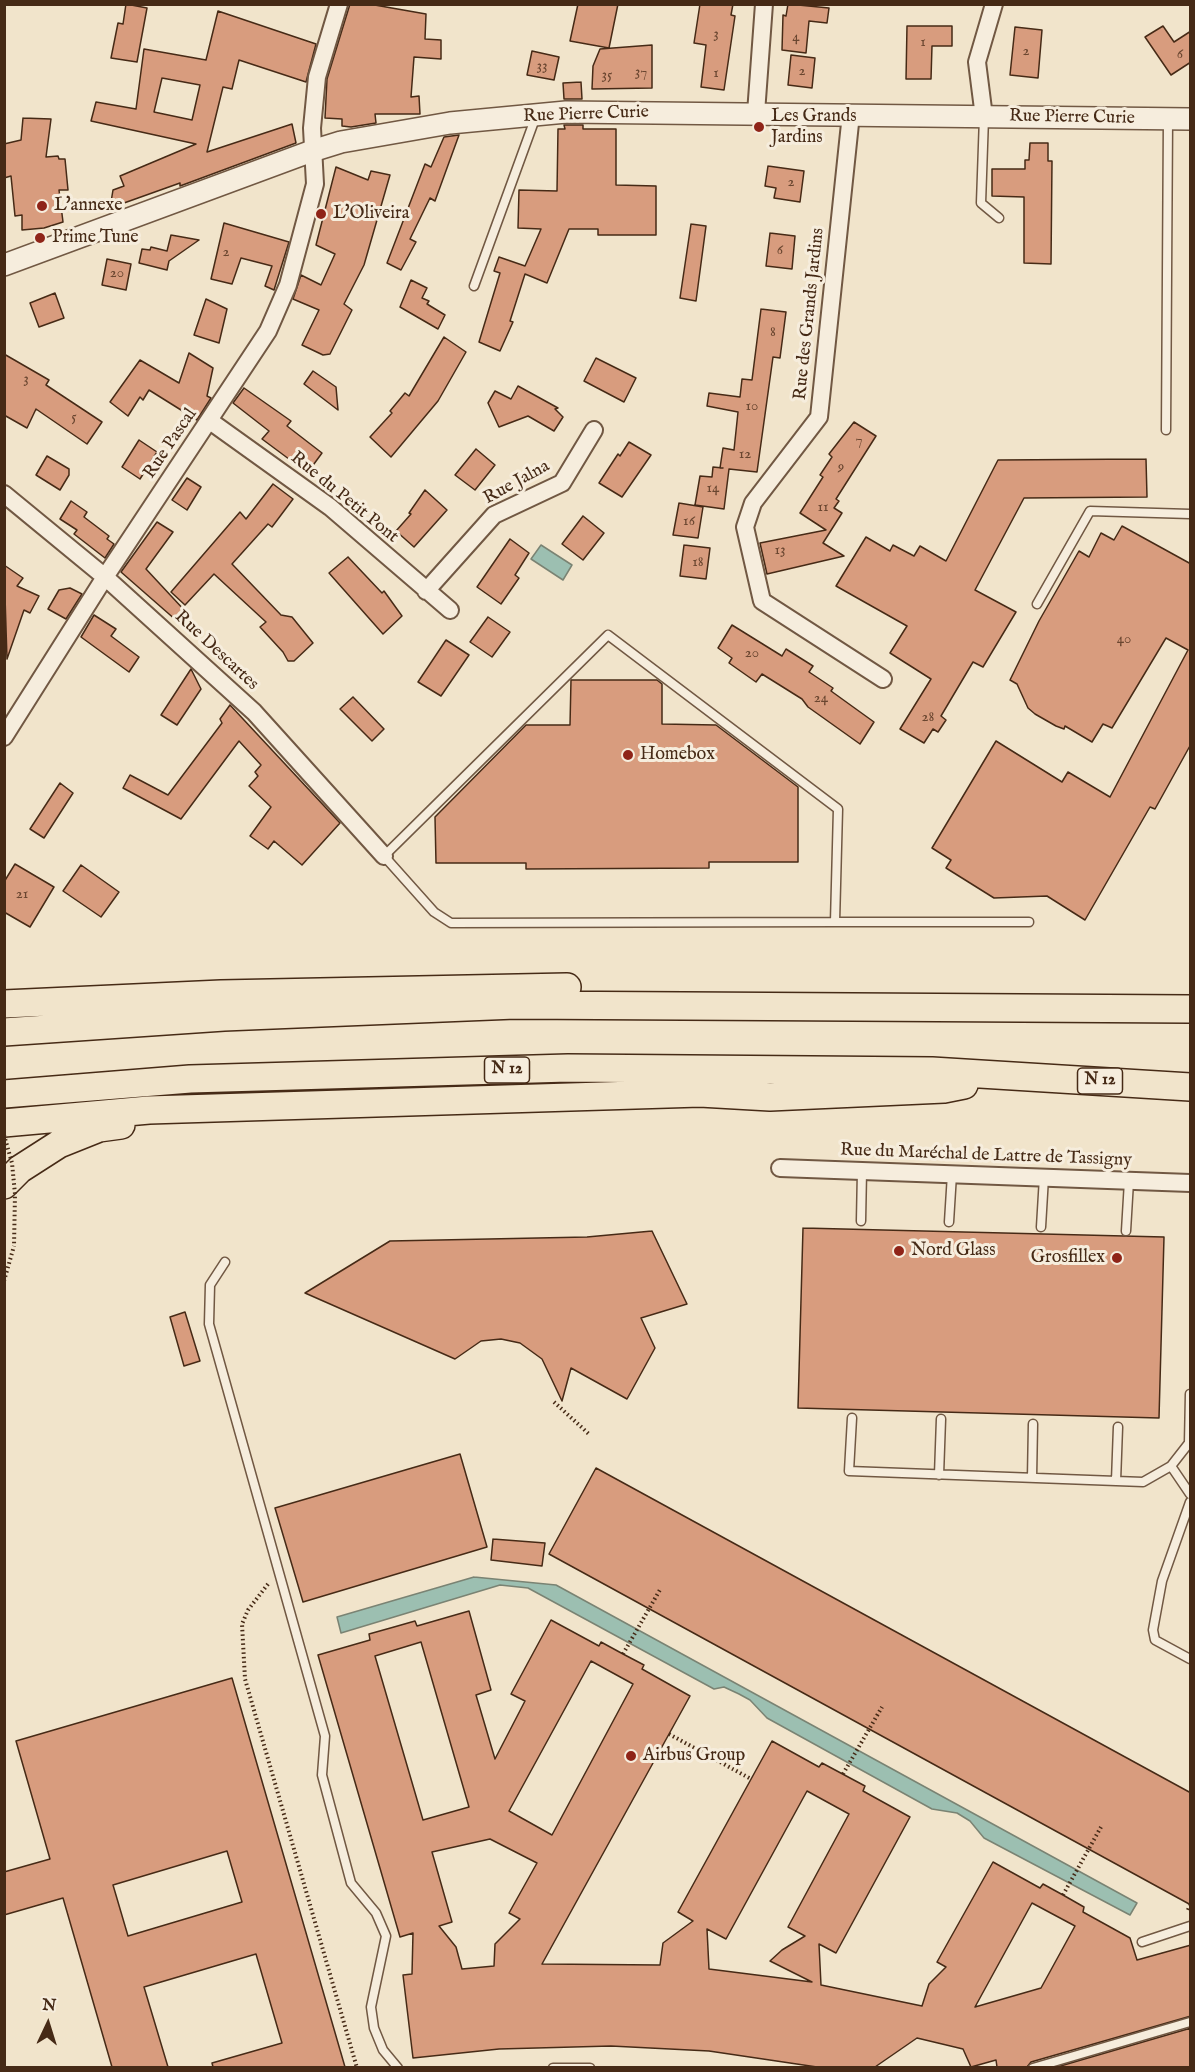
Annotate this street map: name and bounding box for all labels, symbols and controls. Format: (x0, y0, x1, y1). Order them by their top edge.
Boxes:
house number: 3 (713, 26, 719, 44)
house number: 4 (792, 29, 800, 47)
house number: 1 (920, 34, 926, 52)
house number: 2 (1022, 43, 1030, 61)
house number: 6 (1177, 46, 1183, 64)
house number: 33 (536, 58, 548, 76)
house number: 2 (798, 63, 806, 81)
house number: 37 (635, 64, 647, 82)
house number: 1 (713, 65, 719, 83)
house number: 35 (601, 67, 613, 85)
street label: Rue Pierre Curie (523, 102, 649, 128)
place label: Les Grands Jardins (771, 106, 857, 148)
street label: Rue Pierre Curie (1009, 106, 1135, 130)
marker: Les Grands Jardins (752, 120, 766, 134)
house number: 2 (787, 174, 795, 192)
place label: L'annexe (54, 195, 122, 217)
marker: L'annexe (35, 199, 49, 213)
place label: L'Oliveira (333, 203, 409, 225)
marker: L'Oliveira (314, 207, 328, 221)
place label: Prime Tune (52, 227, 139, 249)
street label: Rue des Grands Jardins (790, 227, 830, 401)
marker: Prime Tune (33, 231, 47, 245)
house number: 6 (777, 242, 783, 260)
house number: 2 (222, 244, 230, 262)
house number: 20 (110, 265, 124, 283)
house number: 8 (770, 324, 776, 342)
house number: 3 (23, 371, 29, 389)
house number: 10 (746, 398, 758, 416)
street label: Rue Pascal (140, 405, 202, 483)
house number: 5 (71, 409, 77, 427)
house number: 7 (855, 432, 863, 450)
house number: 12 (739, 446, 751, 464)
street label: Rue du Petit Pont (286, 448, 402, 548)
street label: Rue Jalna (480, 456, 554, 510)
house number: 9 (838, 459, 844, 477)
house number: 14 (707, 480, 719, 498)
house number: 11 (817, 499, 829, 517)
house number: 16 (683, 513, 695, 531)
house number: 13 (774, 542, 786, 560)
house number: 18 (692, 554, 704, 572)
street label: Rue Descartes (169, 607, 263, 695)
house number: 40 (1117, 631, 1131, 649)
house number: 20 (745, 645, 759, 663)
house number: 24 (814, 690, 828, 708)
house number: 28 (922, 709, 934, 727)
place label: Homebox (640, 744, 715, 766)
marker: Homebox (621, 748, 635, 762)
house number: 21 (16, 886, 28, 904)
road number: N 12 (484, 1057, 530, 1083)
road number: N 12 (1078, 1068, 1122, 1094)
street label: Rue du Maréchal de Lattre de Tassigny (840, 1140, 1132, 1172)
place label: Nord Glass (911, 1240, 996, 1262)
marker: Nord Glass (892, 1244, 906, 1258)
place label: Grosfillex (1031, 1247, 1105, 1269)
marker: Grosfillex (1110, 1251, 1124, 1265)
place label: Airbus Group (643, 1745, 745, 1767)
marker: Airbus Group (624, 1749, 638, 1763)
north arrow (18, 1994, 78, 2054)
text: N (42, 1996, 57, 2017)

